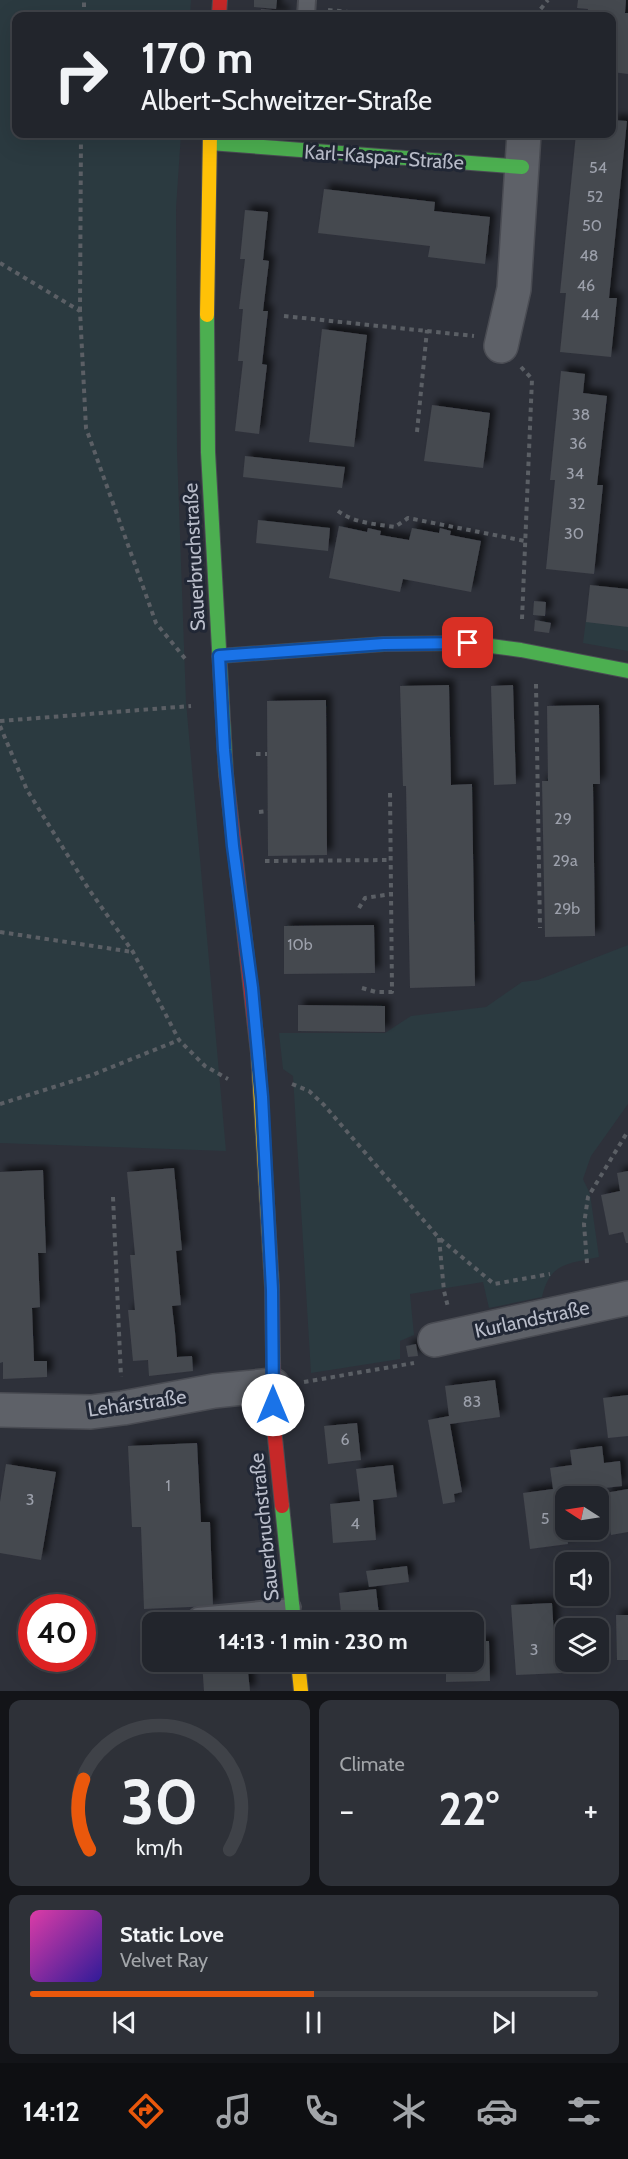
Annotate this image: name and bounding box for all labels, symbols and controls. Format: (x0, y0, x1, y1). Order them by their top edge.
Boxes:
text: 170 m (141, 32, 253, 84)
icon: right (42, 36, 120, 114)
text: Albert-Schweitzer-Straße (141, 84, 432, 117)
street label: Karl-Kaspar-Straße (303, 139, 465, 175)
house number: 54 (589, 158, 607, 177)
house number: 52 (586, 187, 604, 206)
house number: 50 (582, 216, 602, 235)
house number: 48 (580, 246, 598, 265)
house number: 46 (577, 276, 595, 295)
house number: 44 (581, 305, 599, 324)
house number: 38 (572, 405, 590, 424)
house number: 36 (569, 434, 587, 453)
house number: 34 (566, 464, 584, 483)
street label: Sauerbruchstraße (178, 482, 210, 632)
house number: 32 (568, 494, 586, 513)
house number: 30 (564, 524, 584, 543)
pin (442, 617, 493, 668)
icon: arrive (451, 626, 484, 659)
house number: 29 (554, 809, 572, 828)
house number: 29a (552, 851, 578, 870)
house number: 29b (554, 899, 580, 918)
house number: 10b (287, 935, 313, 954)
street label: Kurlandstraße (472, 1295, 592, 1343)
position arrow (241, 1373, 305, 1437)
street label: Lehárstraße (86, 1384, 188, 1422)
house number: 83 (463, 1392, 481, 1411)
house number: 6 (340, 1430, 350, 1449)
street label: Sauerbruchstraße (244, 1452, 284, 1602)
house number: 1 (165, 1476, 171, 1495)
north arrow (555, 1486, 609, 1540)
map controls (555, 1486, 609, 1672)
house number: 3 (26, 1490, 34, 1509)
house number: 5 (541, 1509, 549, 1528)
house number: 4 (350, 1514, 360, 1533)
button: sound (555, 1552, 609, 1606)
speed limit sign: 40 (18, 1594, 96, 1672)
button: layers (555, 1618, 609, 1672)
text: 14:13 · 1 min · 230 m (218, 1628, 408, 1655)
house number: 3 (530, 1640, 538, 1659)
text: Climate (340, 1752, 405, 1776)
text: 30 (120, 1764, 198, 1840)
text: 22° (438, 1782, 499, 1836)
text: − (340, 1790, 354, 1830)
text: + (583, 1790, 598, 1830)
text: km/h (136, 1834, 183, 1860)
text: Static Love (120, 1921, 224, 1948)
text: Velvet Ray (120, 1948, 208, 1972)
icon: previous (108, 2006, 141, 2039)
icon: pause (297, 2006, 330, 2039)
icon: next (487, 2006, 520, 2039)
icon: directions (125, 2090, 167, 2132)
icon: music (213, 2090, 255, 2132)
icon: phone (300, 2090, 342, 2132)
icon: climate (388, 2090, 430, 2132)
icon: car (476, 2090, 518, 2132)
icon: filters (563, 2090, 605, 2132)
text: 14:12 (23, 2095, 80, 2128)

